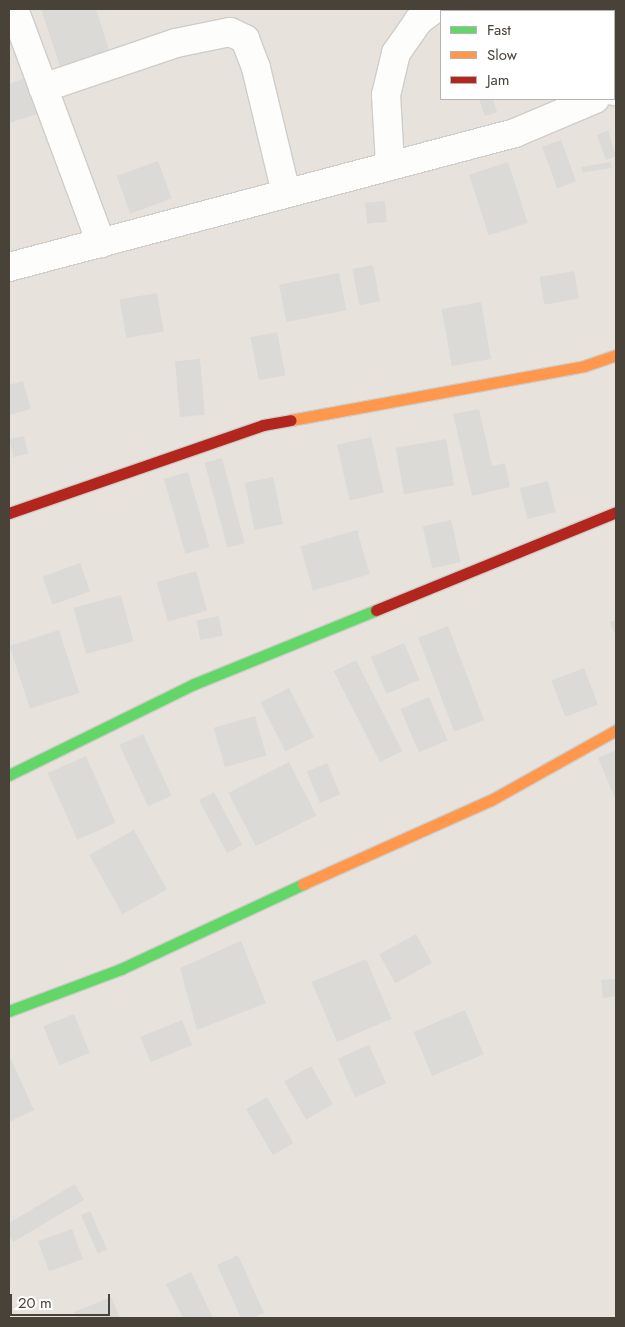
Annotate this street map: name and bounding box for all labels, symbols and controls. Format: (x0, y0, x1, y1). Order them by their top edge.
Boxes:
legend (440, 10, 615, 100)
text: Fast (487, 19, 511, 41)
text: Slow (487, 44, 517, 66)
text: Jam (487, 69, 510, 91)
scale bar (12, 1284, 112, 1316)
text: 20 m (18, 1292, 52, 1314)

